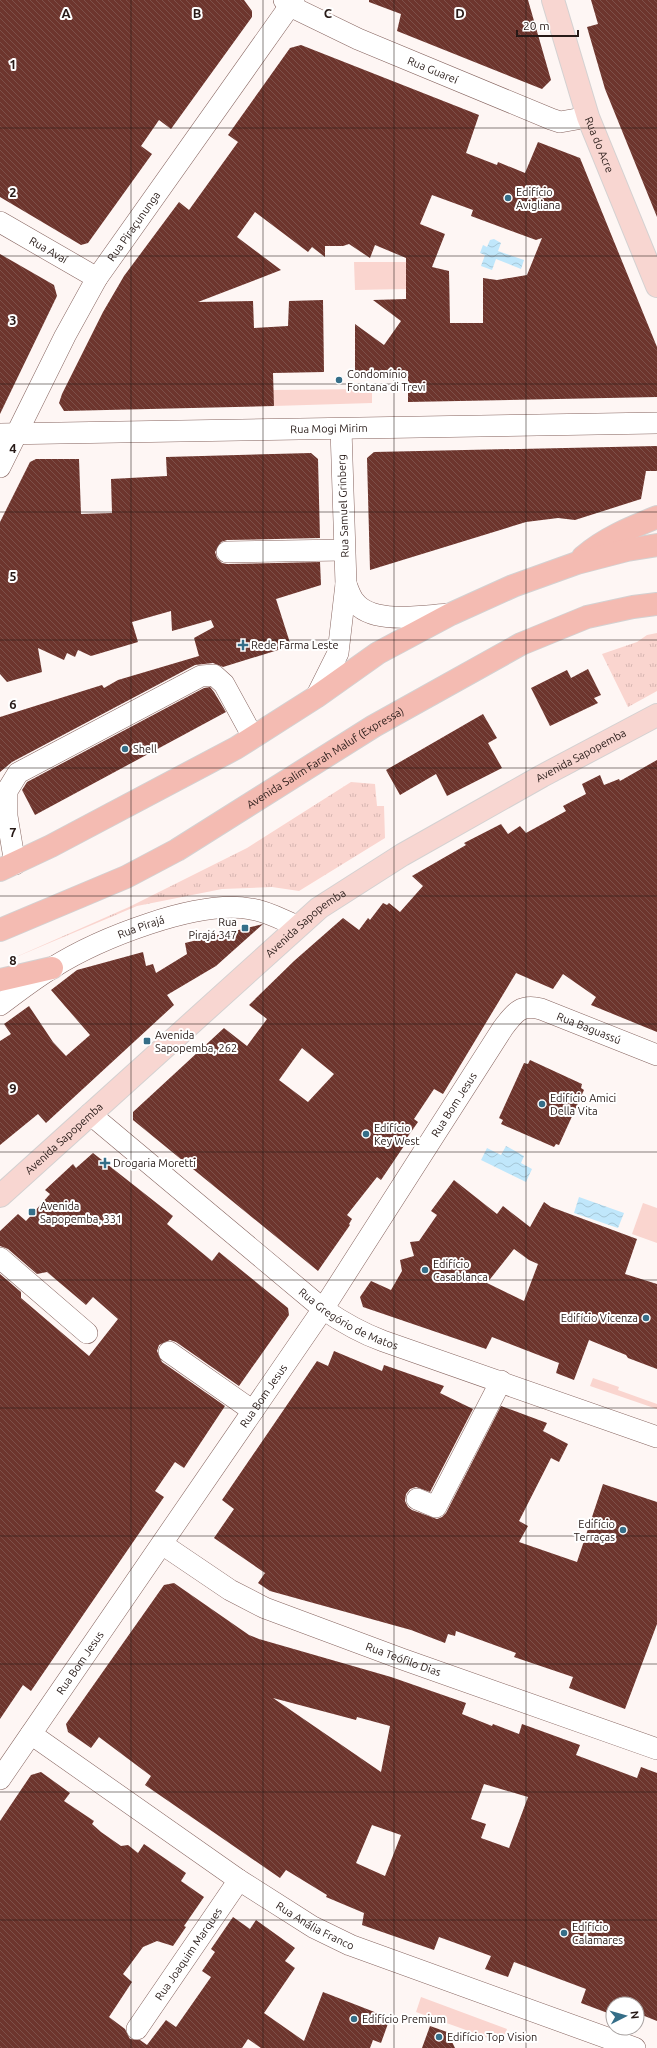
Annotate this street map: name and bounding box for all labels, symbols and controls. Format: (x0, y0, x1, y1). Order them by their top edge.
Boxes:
text: A (61, 6, 71, 20)
text: B (193, 6, 202, 20)
text: C (324, 6, 333, 20)
text: D (455, 6, 465, 20)
scale bar (517, 12, 578, 38)
text: 20 m (523, 19, 550, 32)
street label: Rua Guareí (406, 54, 460, 86)
text: 1 (9, 57, 17, 71)
street label: Rua do Acre (583, 115, 616, 174)
text: 2 (9, 185, 17, 199)
place label: Edifício Avigliana (516, 186, 561, 211)
street label: Rua Piraçununga (105, 189, 163, 263)
marker: Edifício Avigliana (503, 193, 513, 203)
street label: Rua Avaí (27, 234, 70, 266)
text: 3 (9, 313, 17, 327)
place label: Condomínio Fontana di Trevi (347, 368, 426, 393)
marker: Condomínio Fontana di Trevi (334, 375, 344, 385)
street label: Rua Mogi Mirim (290, 422, 368, 435)
text: 4 (9, 441, 17, 455)
street label: Rua Samuel Grinberg (335, 454, 351, 558)
text: 5 (9, 569, 17, 583)
place label: Rede Farma Leste (251, 639, 339, 651)
marker: Rede Farma Leste (238, 640, 248, 650)
text: 6 (9, 697, 17, 711)
street label: Avenida Salim Farah Maluf (Expressa) (244, 705, 406, 811)
street label: Avenida Sapopemba (534, 727, 628, 784)
place label: Shell (133, 743, 157, 755)
marker: Shell (120, 744, 130, 754)
text: 7 (9, 825, 17, 839)
street label: Avenida Sapopemba (263, 887, 348, 959)
street label: Rua Pirajá (116, 913, 166, 941)
place label: Rua Pirajá 347 (188, 916, 237, 941)
marker: Rua Pirajá 347 (240, 923, 250, 933)
text: 8 (9, 953, 17, 967)
street label: Rua Baguassú (555, 1010, 623, 1046)
place label: Avenida Sapopemba, 262 (155, 1029, 237, 1054)
marker: Avenida Sapopemba, 262 (142, 1036, 152, 1046)
street label: Rua Bom Jesus (429, 1070, 479, 1139)
text: 9 (9, 1081, 17, 1095)
place label: Edifício Amici Della Vita (550, 1092, 616, 1117)
marker: Edifício Amici Della Vita (537, 1099, 547, 1109)
street label: Avenida Sapopemba (23, 1100, 105, 1176)
place label: Edifício Key West (374, 1122, 420, 1147)
marker: Edifício Key West (361, 1129, 371, 1139)
place label: Drogaria Moretti (113, 1157, 196, 1169)
marker: Drogaria Moretti (100, 1158, 110, 1168)
place label: Avenida Sapopemba, 331 (40, 1200, 122, 1225)
marker: Avenida Sapopemba, 331 (27, 1207, 37, 1217)
place label: Edifício Casablanca (433, 1258, 488, 1283)
marker: Edifício Casablanca (420, 1265, 430, 1275)
street label: Rua Gregório de Matos (297, 1285, 400, 1352)
place label: Edifício Vicenza (561, 1312, 638, 1324)
marker: Edifício Vicenza (641, 1313, 651, 1323)
street label: Rua Bom Jesus (237, 1362, 289, 1430)
place label: Edifício Terraças (574, 1518, 615, 1543)
marker: Edifício Terraças (618, 1525, 628, 1535)
street label: Rua Bom Jesus (54, 1629, 106, 1697)
street label: Rua Teófilo Dias (364, 1640, 443, 1678)
street label: Rua Anália Franco (274, 1899, 356, 1952)
street label: Rua Joaquim Marques (153, 1905, 224, 2002)
place label: Edifício Calamares (572, 1921, 623, 1946)
marker: Edifício Calamares (559, 1928, 569, 1938)
north arrow (605, 1996, 645, 2036)
text: N (629, 2010, 641, 2020)
place label: Edifício Premium (362, 2013, 446, 2025)
marker: Edifício Premium (349, 2014, 359, 2024)
place label: Edifício Top Vision (447, 2031, 537, 2043)
marker: Edifício Top Vision (434, 2032, 444, 2042)

